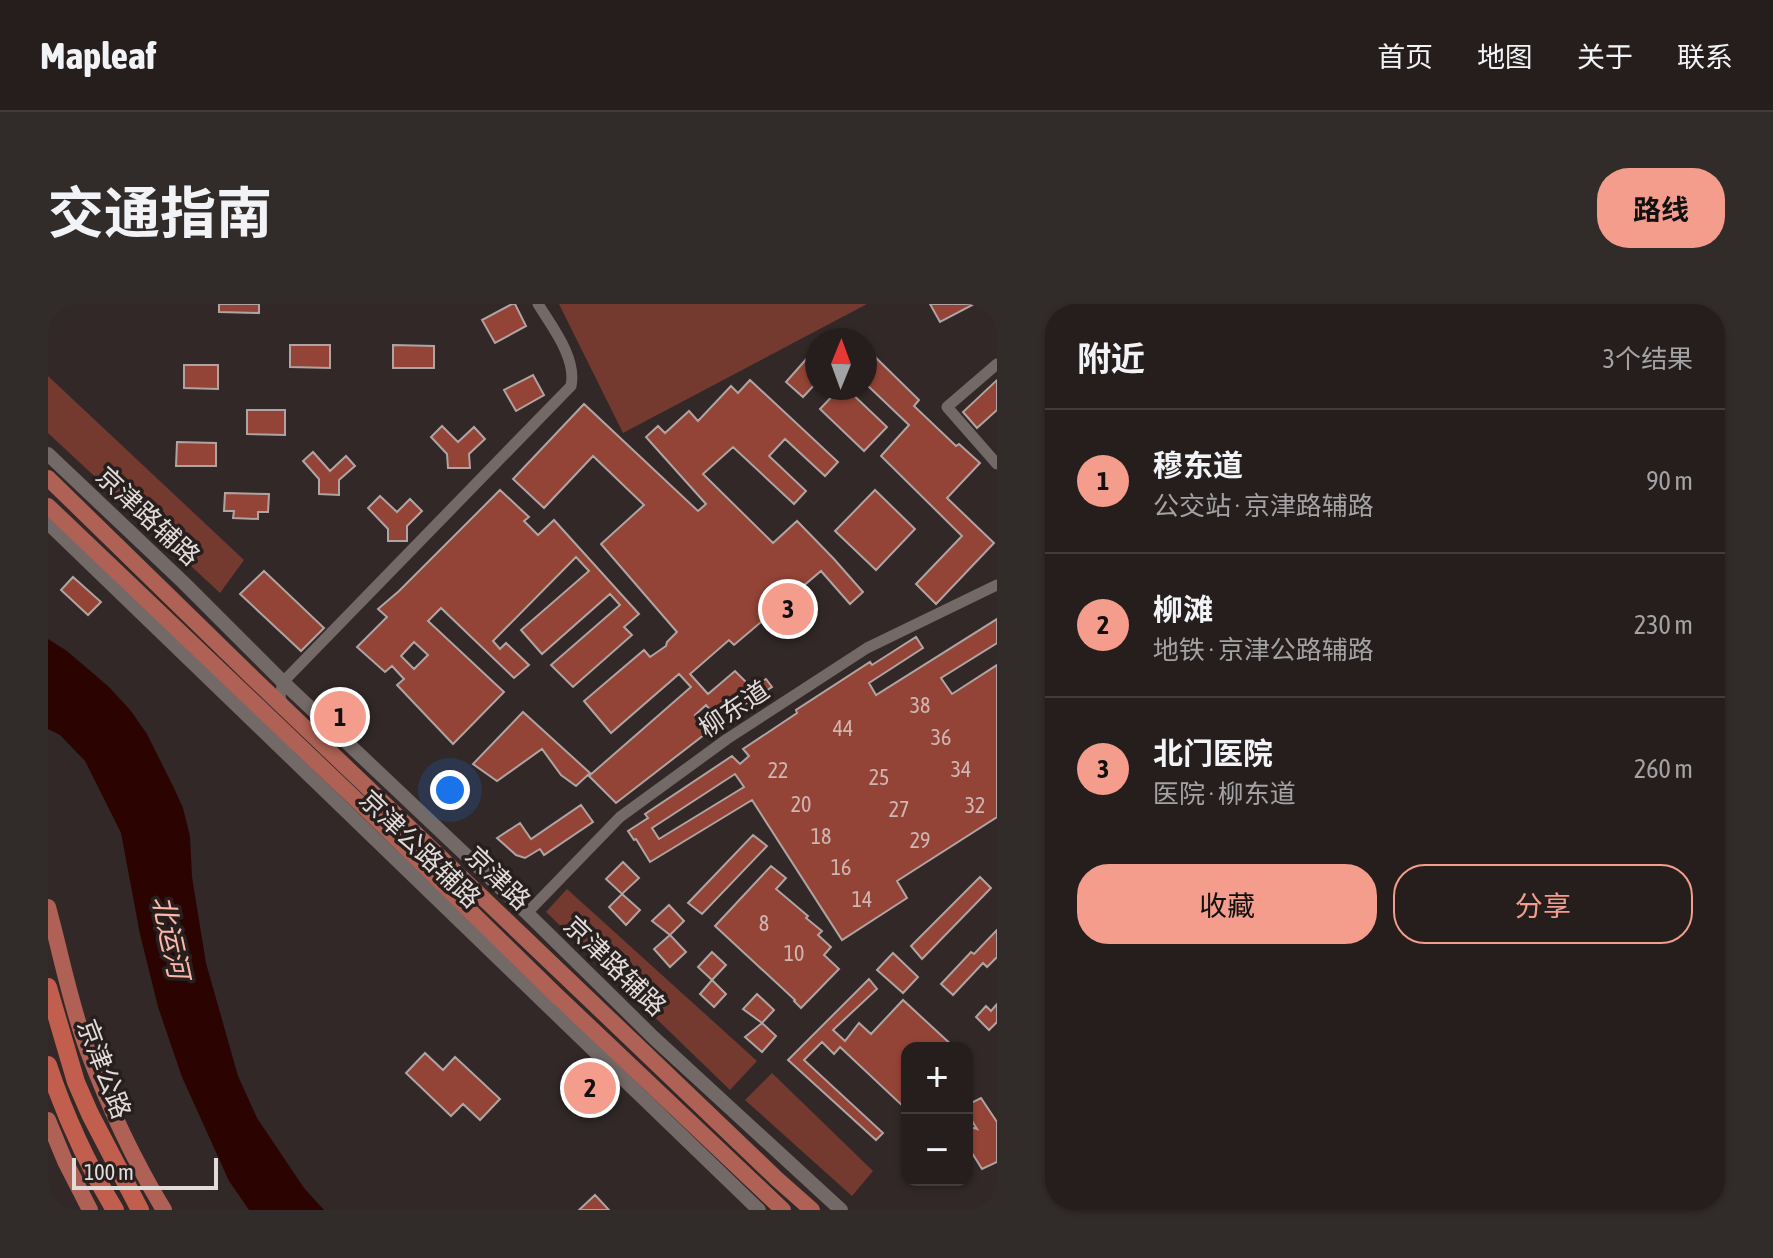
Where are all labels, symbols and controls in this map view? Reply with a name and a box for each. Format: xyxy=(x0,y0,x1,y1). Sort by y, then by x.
text: Mapleaf xyxy=(40,34,156,77)
text: 首页 xyxy=(1377,41,1433,73)
text: 地图 xyxy=(1477,41,1533,73)
text: 关于 xyxy=(1577,41,1633,73)
text: 联系 xyxy=(1677,41,1733,73)
button: 路线 xyxy=(1597,168,1725,248)
text: 交通指南 xyxy=(48,181,272,245)
north arrow xyxy=(805,328,877,400)
text: 附近 xyxy=(1077,339,1145,378)
text: 3个结果 xyxy=(1603,344,1693,374)
text: 穆东道 xyxy=(1153,448,1243,482)
street label: 京津路辅路 xyxy=(90,461,206,571)
text: 1 xyxy=(1097,466,1109,496)
text: 90 m xyxy=(1646,466,1693,496)
text: 公交站 · 京津路辅路 xyxy=(1153,491,1374,521)
pin: 3 xyxy=(762,579,814,639)
text: 柳滩 xyxy=(1153,592,1213,626)
text: 2 xyxy=(1097,610,1109,640)
text: 230 m xyxy=(1634,610,1693,640)
text: 地铁 · 京津公路辅路 xyxy=(1153,635,1374,665)
street label: 柳东道 xyxy=(693,675,775,743)
pin: 1 xyxy=(314,687,366,747)
house number: 38 xyxy=(910,692,930,718)
house number: 44 xyxy=(833,715,853,741)
house number: 36 xyxy=(931,724,951,750)
text: 北门医院 xyxy=(1153,736,1273,770)
text: 3 xyxy=(1097,754,1109,784)
text: 260 m xyxy=(1634,754,1693,784)
house number: 34 xyxy=(951,756,971,782)
house number: 22 xyxy=(768,757,788,783)
house number: 25 xyxy=(869,764,889,790)
your location xyxy=(430,770,470,810)
text: 医院 · 柳东道 xyxy=(1153,779,1296,809)
street label: 京津公路辅路 xyxy=(353,784,487,914)
house number: 20 xyxy=(791,791,811,817)
house number: 32 xyxy=(965,792,985,818)
house number: 27 xyxy=(889,796,909,822)
house number: 18 xyxy=(811,823,831,849)
house number: 29 xyxy=(910,827,930,853)
street label: 京津路 xyxy=(460,840,536,916)
house number: 16 xyxy=(831,854,851,880)
button: 收藏 xyxy=(1077,864,1377,944)
button: 分享 xyxy=(1393,864,1693,944)
house number: 14 xyxy=(852,886,872,912)
water label: 北运河 xyxy=(147,893,196,986)
street label: 京津路辅路 xyxy=(558,910,672,1022)
house number: 8 xyxy=(759,910,769,936)
house number: 10 xyxy=(784,940,804,966)
street label: 京津公路 xyxy=(71,1015,137,1123)
map controls xyxy=(901,1042,973,1186)
button: + xyxy=(901,1042,973,1114)
pin: 2 xyxy=(564,1058,616,1118)
button: − xyxy=(901,1114,973,1186)
scale bar xyxy=(72,1154,218,1190)
text: 100 m xyxy=(84,1159,134,1185)

